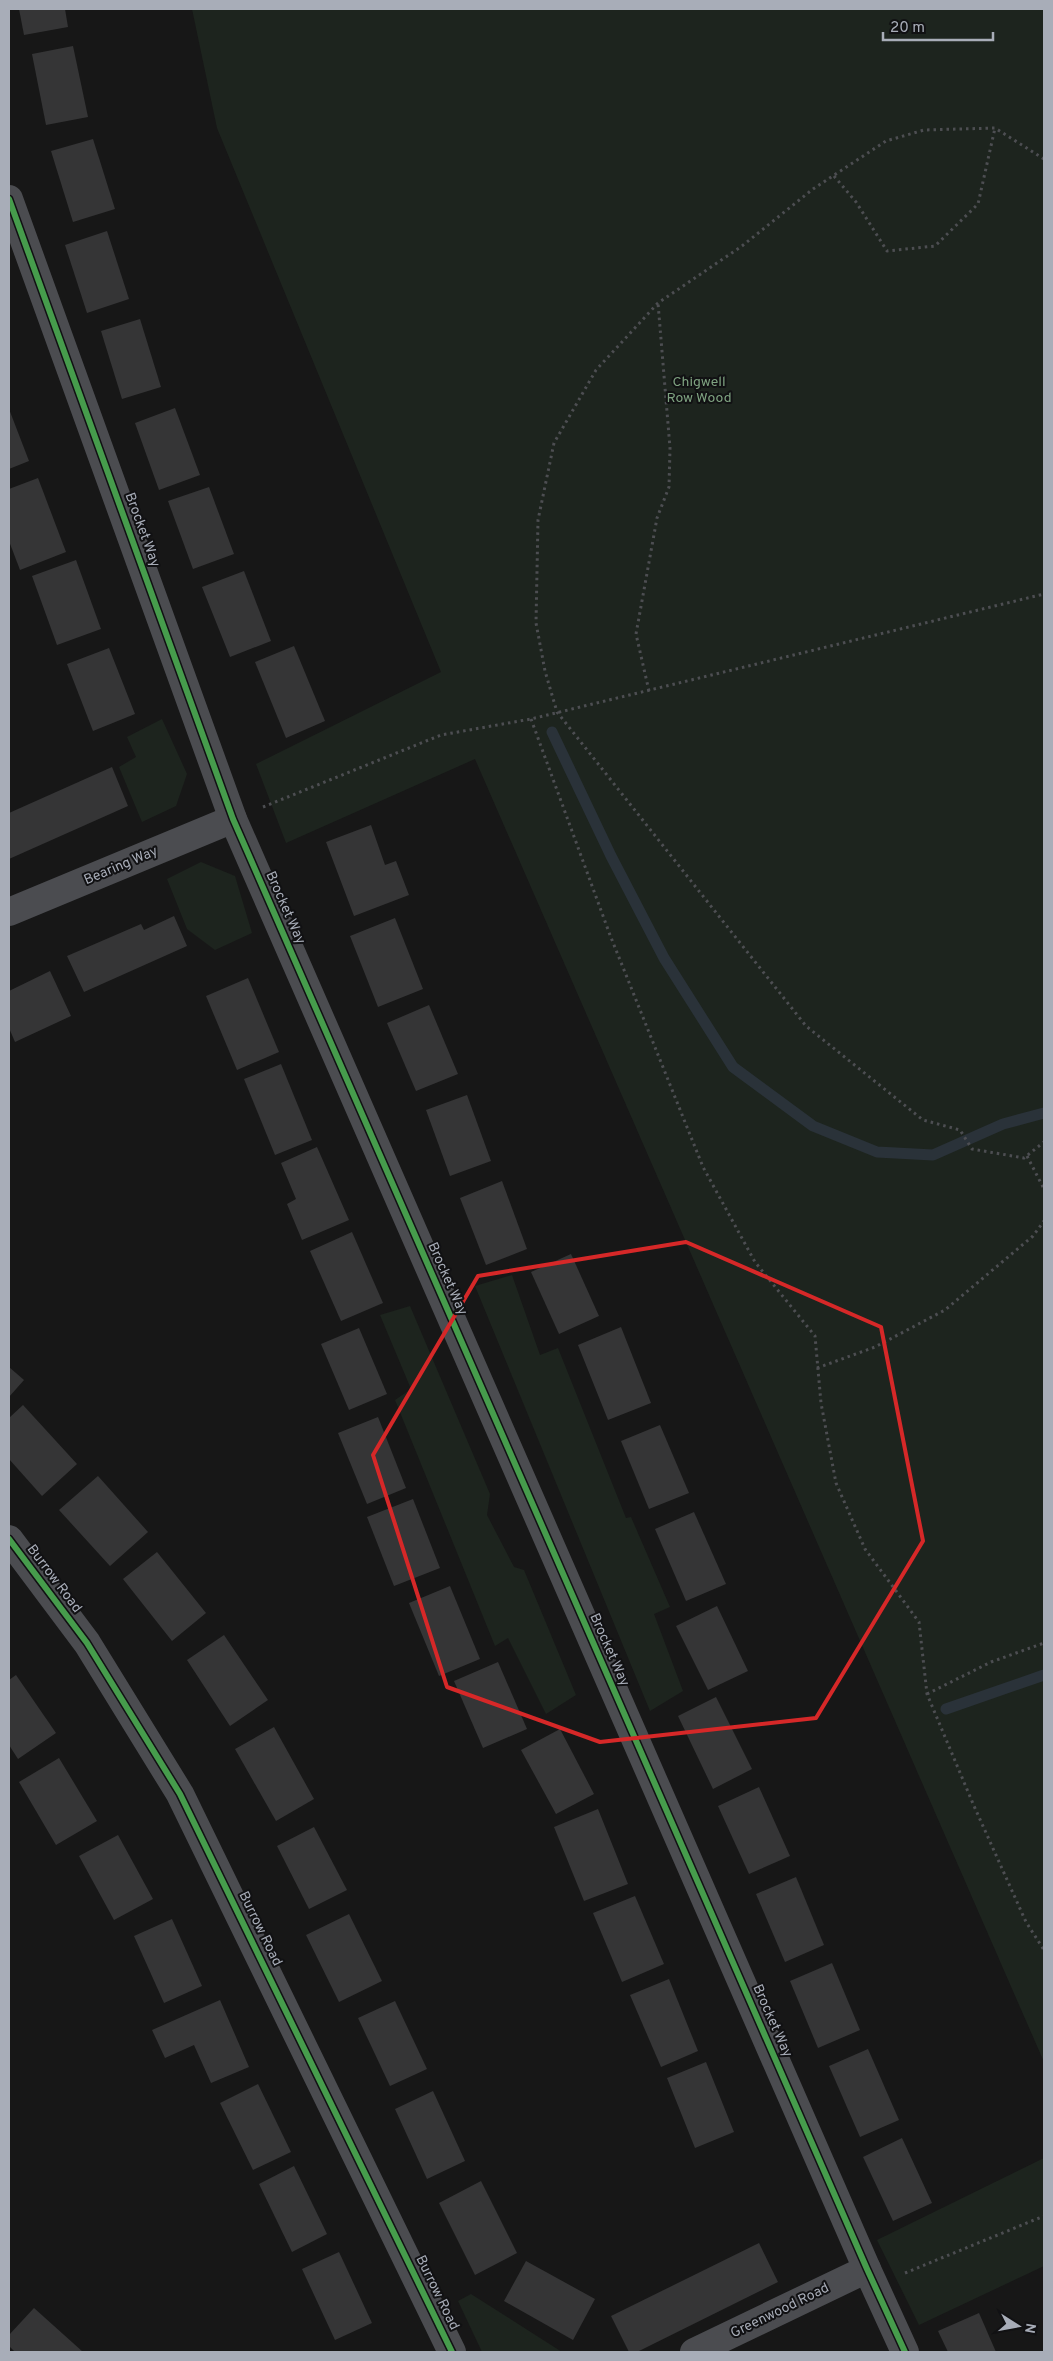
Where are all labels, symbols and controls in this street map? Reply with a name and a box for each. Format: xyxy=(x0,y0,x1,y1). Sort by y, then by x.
scale bar xyxy=(883,10,993,42)
text: 20 m xyxy=(890,19,925,38)
park label: Chigwell Row Wood xyxy=(666,374,732,407)
street label: Brocket Way xyxy=(121,490,163,570)
street label: Bearing Way xyxy=(82,843,160,889)
street label: Brocket Way xyxy=(261,869,309,947)
street label: Brocket Way xyxy=(423,1240,471,1318)
street label: Burrow Road xyxy=(23,1542,85,1616)
street label: Brocket Way xyxy=(585,1611,633,1689)
street label: Burrow Road xyxy=(235,1889,285,1969)
street label: Brocket Way xyxy=(748,1982,796,2060)
street label: Burrow Road xyxy=(412,2253,462,2333)
street label: Greenwood Road xyxy=(728,2280,832,2342)
north arrow xyxy=(993,2301,1043,2351)
text: N xyxy=(1020,2322,1039,2335)

